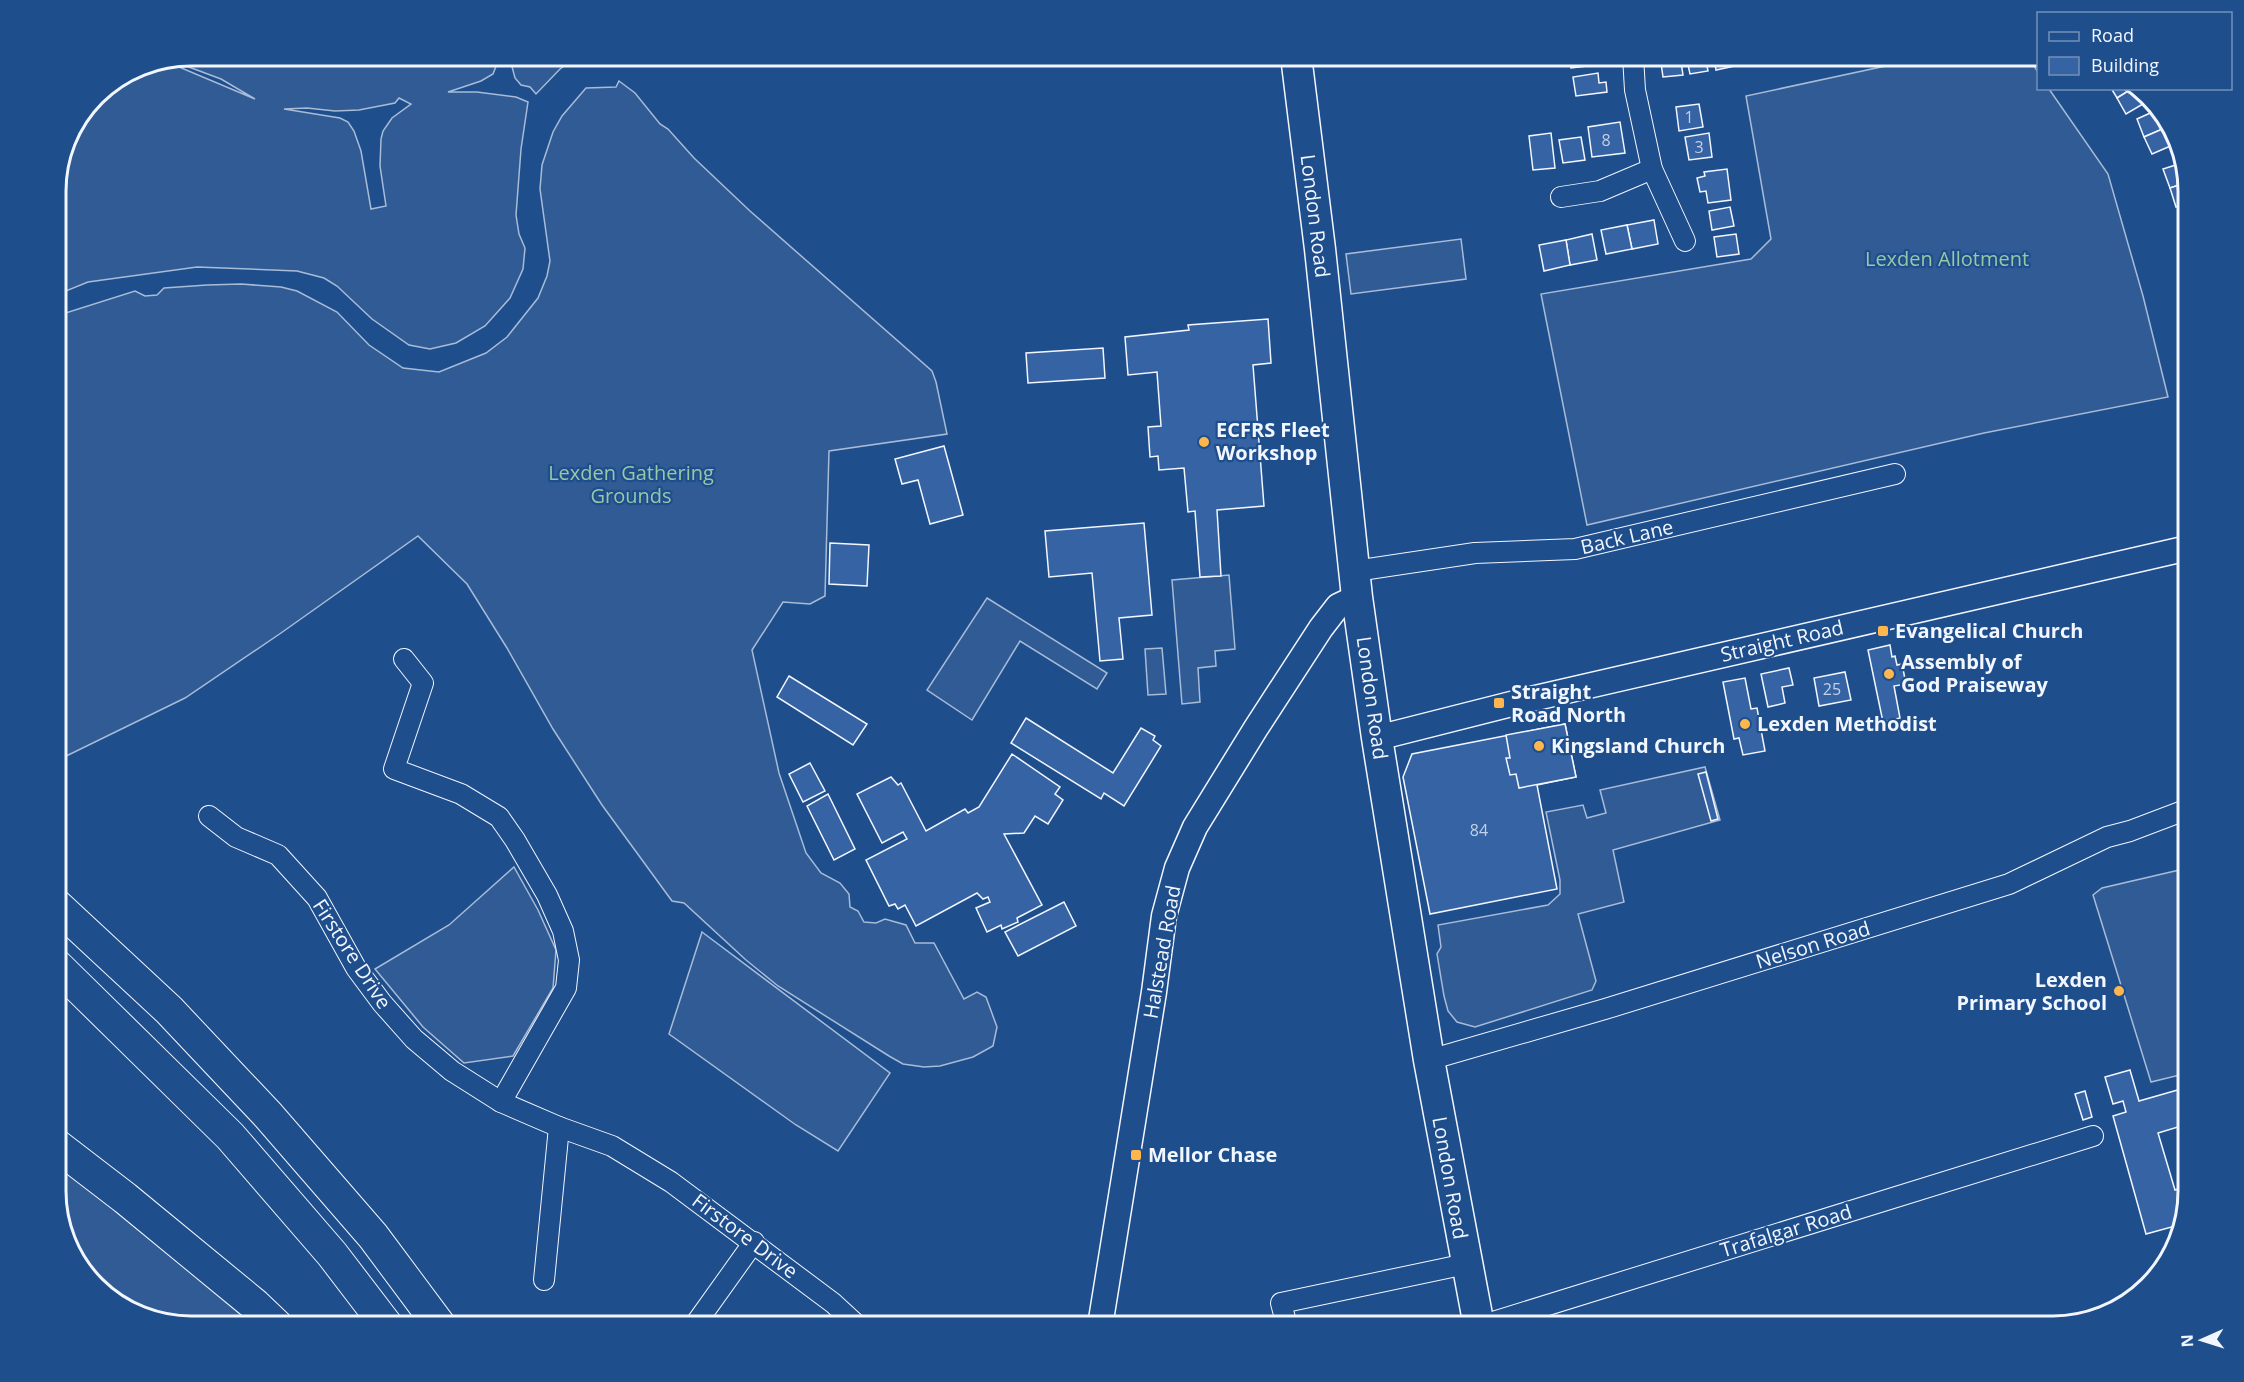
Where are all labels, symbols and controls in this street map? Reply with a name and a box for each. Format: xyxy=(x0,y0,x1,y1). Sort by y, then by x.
legend xyxy=(2037,12,2232,90)
text: Road xyxy=(2091,23,2134,47)
text: Building xyxy=(2091,53,2159,77)
house number: 1 xyxy=(1684,106,1694,128)
house number: 8 xyxy=(1601,129,1611,151)
house number: 3 xyxy=(1694,136,1704,158)
street label: London Road xyxy=(1295,153,1336,279)
park label: Lexden Allotment xyxy=(1865,245,2029,272)
place label: ECFRS Fleet Workshop xyxy=(1216,416,1330,466)
marker: ECFRS Fleet Workshop xyxy=(1197,435,1211,449)
park label: Lexden Gathering Grounds xyxy=(548,459,714,509)
street label: Back Lane xyxy=(1578,513,1676,560)
street label: Straight Road xyxy=(1718,613,1846,668)
place label: Evangelical Church xyxy=(1895,617,2083,644)
marker: Evangelical Church xyxy=(1876,624,1890,638)
street label: London Road xyxy=(1350,635,1395,761)
place label: Assembly of God Praiseway xyxy=(1901,648,2048,698)
marker: Assembly of God Praiseway xyxy=(1882,667,1896,681)
place label: Straight Road North xyxy=(1511,678,1626,728)
house number: 25 xyxy=(1823,678,1841,700)
marker: Straight Road North xyxy=(1492,696,1506,710)
place label: Lexden Methodist xyxy=(1757,710,1937,737)
marker: Lexden Methodist xyxy=(1738,717,1752,731)
place label: Kingsland Church xyxy=(1551,732,1726,759)
marker: Kingsland Church xyxy=(1532,739,1546,753)
house number: 84 xyxy=(1470,819,1488,841)
street label: Halstead Road xyxy=(1136,883,1187,1021)
street label: Firstore Drive xyxy=(307,894,398,1014)
street label: Nelson Road xyxy=(1752,914,1873,975)
place label: Lexden Primary School xyxy=(1957,966,2107,1016)
marker: Lexden Primary School xyxy=(2112,984,2126,998)
street label: London Road xyxy=(1426,1114,1475,1241)
place label: Mellor Chase xyxy=(1148,1141,1277,1168)
marker: Mellor Chase xyxy=(1129,1148,1143,1162)
street label: Firstore Drive xyxy=(687,1187,804,1284)
street label: Trafalgar Road xyxy=(1717,1198,1855,1263)
north arrow xyxy=(2172,1310,2232,1370)
text: N xyxy=(2176,1334,2198,1348)

